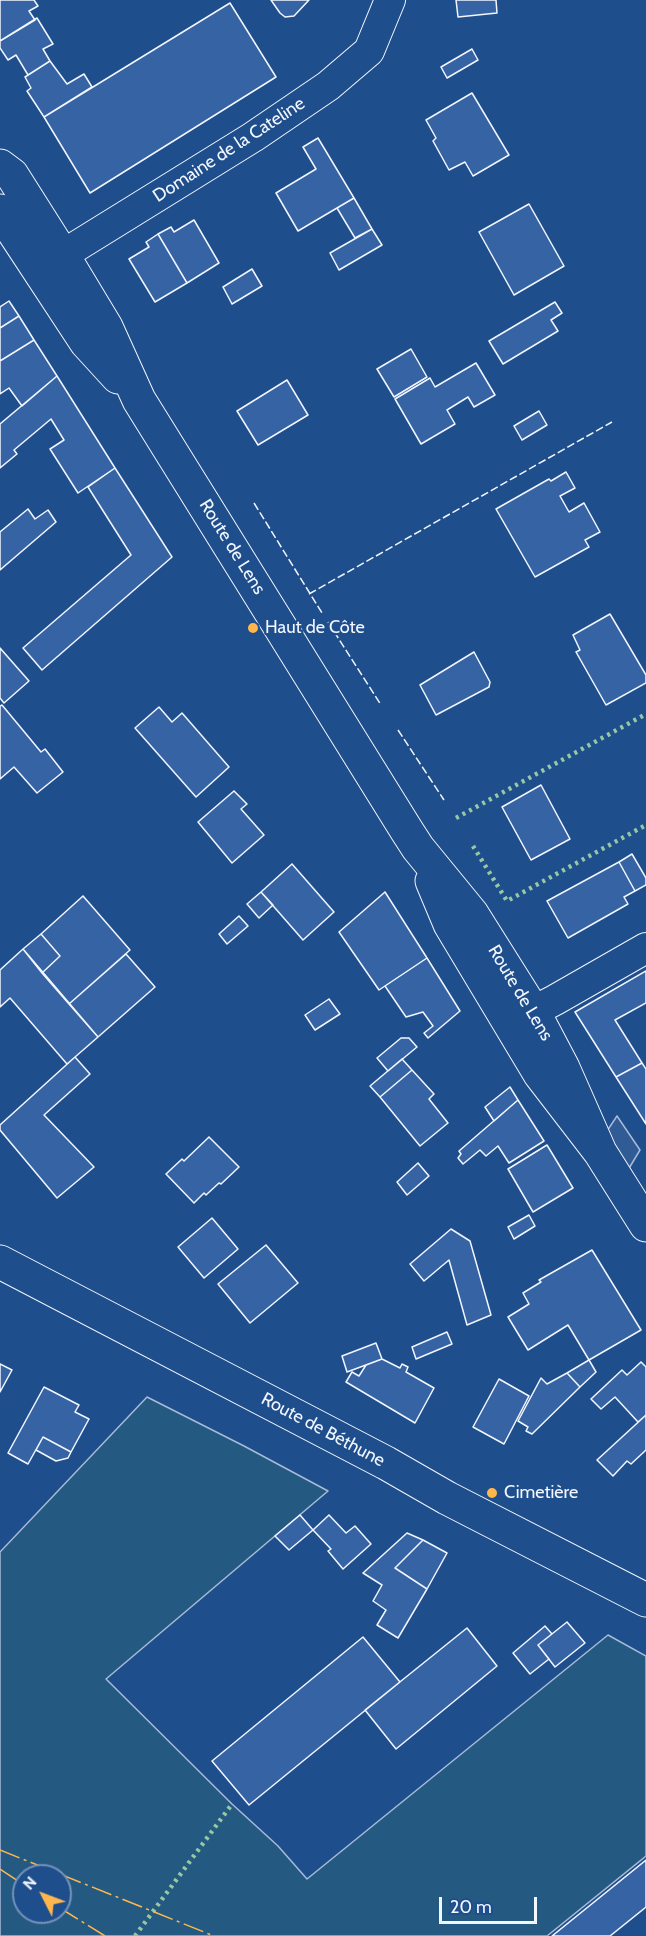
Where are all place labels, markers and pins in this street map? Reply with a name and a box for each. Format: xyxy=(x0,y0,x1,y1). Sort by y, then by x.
place label: Haut de Côte xyxy=(265,617,365,639)
marker: Haut de Côte xyxy=(246,621,260,635)
place label: Cimetière xyxy=(504,1482,578,1504)
marker: Cimetière xyxy=(485,1486,499,1500)

